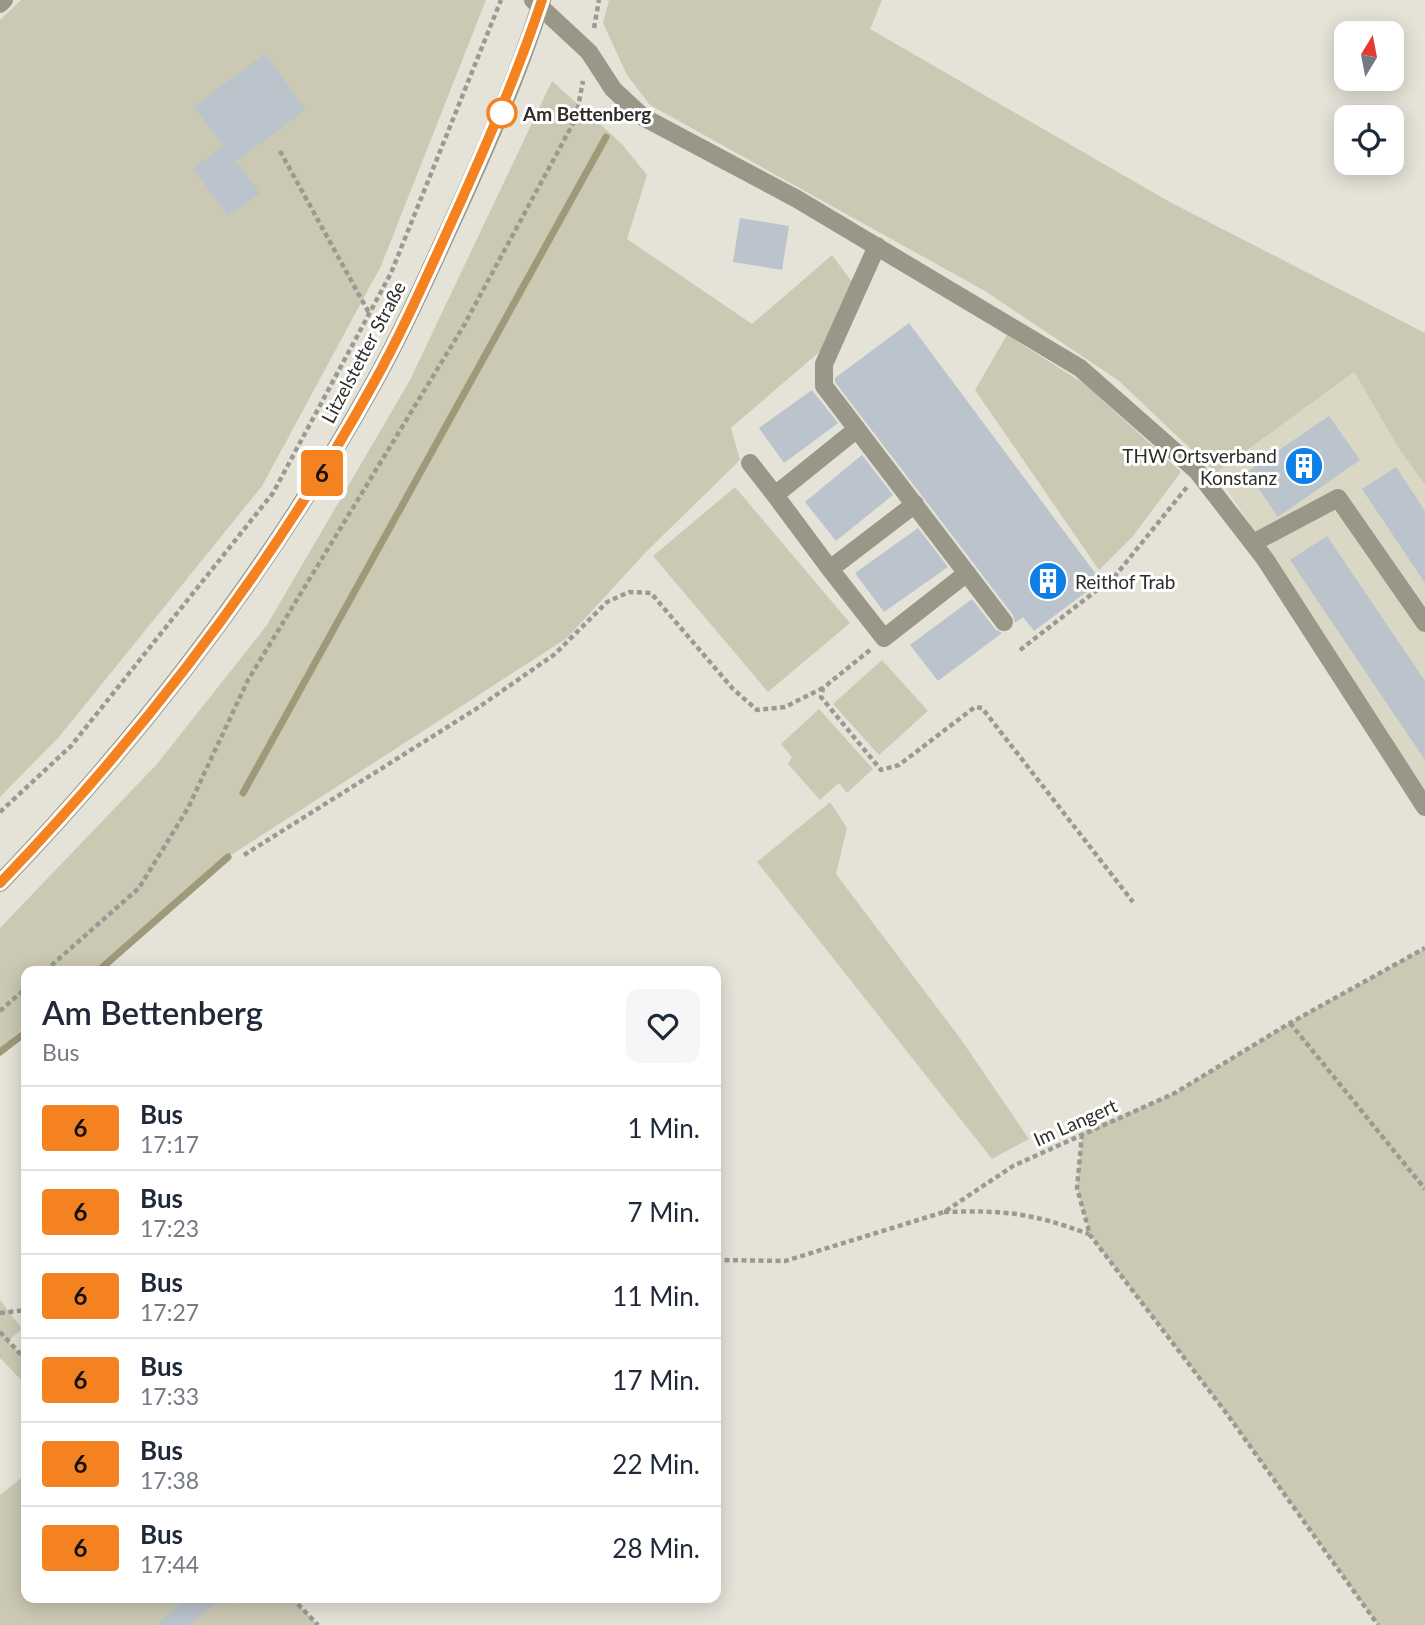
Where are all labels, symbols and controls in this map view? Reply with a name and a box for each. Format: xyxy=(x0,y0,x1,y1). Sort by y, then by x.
north arrow xyxy=(1334,21,1404,91)
map controls xyxy=(1334,21,1404,175)
marker: Am Bettenberg xyxy=(487,98,517,128)
place label: Am Bettenberg xyxy=(522,102,651,125)
button: locate xyxy=(1334,105,1404,175)
street label: Litzelstetter Straße xyxy=(316,277,410,427)
place label: THW Ortsverband Konstanz xyxy=(1122,444,1277,489)
building icon: THW Ortsverband Konstanz xyxy=(1283,445,1325,487)
line badge: 6 xyxy=(299,450,345,496)
text: 6 xyxy=(315,458,329,487)
building icon: Reithof Trab xyxy=(1027,560,1069,602)
place label: Reithof Trab xyxy=(1075,570,1175,593)
button: heart xyxy=(626,989,700,1063)
text: Am Bettenberg xyxy=(42,992,263,1032)
text: Bus xyxy=(42,1038,79,1066)
street label: Im Langert xyxy=(1030,1093,1120,1151)
text: Bus xyxy=(140,1098,183,1130)
text: 1 Min. xyxy=(627,1112,700,1144)
text: 6 xyxy=(74,1113,87,1142)
text: 17:17 xyxy=(140,1130,199,1158)
text: Bus xyxy=(140,1182,183,1214)
text: 7 Min. xyxy=(627,1196,700,1228)
text: 6 xyxy=(74,1197,87,1226)
text: 17:23 xyxy=(140,1214,199,1242)
text: Bus xyxy=(140,1266,183,1298)
text: 11 Min. xyxy=(612,1280,700,1312)
text: 6 xyxy=(74,1281,87,1310)
text: 17:27 xyxy=(140,1298,199,1326)
text: Bus xyxy=(140,1350,183,1382)
text: 17 Min. xyxy=(612,1364,700,1396)
text: 6 xyxy=(74,1365,87,1394)
text: 17:33 xyxy=(140,1382,199,1410)
text: Bus xyxy=(140,1434,183,1466)
text: 22 Min. xyxy=(612,1448,700,1480)
text: 6 xyxy=(74,1449,87,1478)
text: 17:38 xyxy=(140,1466,199,1494)
text: Bus xyxy=(140,1518,183,1550)
text: 28 Min. xyxy=(612,1532,700,1564)
text: 6 xyxy=(74,1533,87,1562)
text: 17:44 xyxy=(140,1550,199,1578)

